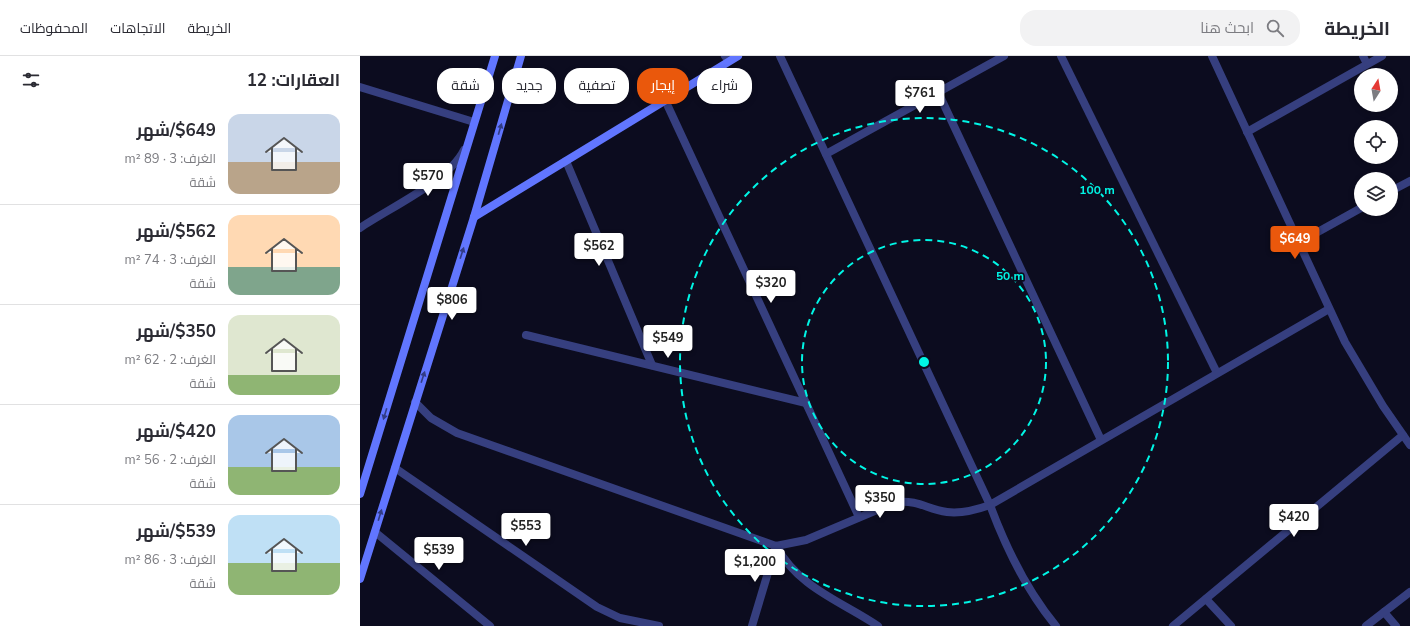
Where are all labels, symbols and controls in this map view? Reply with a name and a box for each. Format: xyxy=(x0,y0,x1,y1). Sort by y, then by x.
search box xyxy=(1020,10,1300,46)
text: الخريطة xyxy=(1324,16,1390,42)
icon: search xyxy=(1264,17,1286,39)
text: ابحث هنا xyxy=(1200,18,1254,38)
text: المحفوظات xyxy=(20,19,88,38)
text: الاتجاهات xyxy=(110,19,166,38)
text: الخريطة xyxy=(188,19,231,38)
chip: شقة xyxy=(437,68,494,104)
chip: جديد xyxy=(502,68,556,104)
chip: تصفية xyxy=(564,68,629,104)
chip: إيجار xyxy=(637,68,689,104)
chip: شراء xyxy=(697,68,752,104)
north arrow xyxy=(1354,68,1398,112)
map controls xyxy=(1354,68,1398,216)
icon: filters xyxy=(20,69,42,91)
text: العقارات: 12 xyxy=(247,69,340,92)
pin: $761 xyxy=(896,80,944,114)
text: $761 xyxy=(904,84,936,102)
text: $649/شهر xyxy=(137,119,216,142)
button: locate xyxy=(1354,120,1398,164)
one-way arrow xyxy=(497,123,503,135)
icon: home xyxy=(260,130,308,178)
text: الغرف: 3 · 89 m² xyxy=(125,150,216,168)
pin: $570 xyxy=(404,163,452,197)
text: $570 xyxy=(412,167,444,185)
button: layers xyxy=(1354,172,1398,216)
text: شقة xyxy=(189,174,216,192)
text: 100 m xyxy=(1079,182,1115,198)
text: $562/شهر xyxy=(137,220,216,243)
pin: $649 xyxy=(1271,226,1319,260)
text: $649 xyxy=(1279,230,1311,248)
icon: home xyxy=(260,231,308,279)
pin: $562 xyxy=(575,233,623,267)
text: $562 xyxy=(583,237,615,255)
one-way arrow xyxy=(459,247,465,259)
text: الغرف: 3 · 74 m² xyxy=(125,251,216,269)
text: 50 m xyxy=(996,268,1024,284)
pin: $320 xyxy=(747,270,795,304)
text: $320 xyxy=(755,274,787,292)
text: شقة xyxy=(189,275,216,293)
pin: $806 xyxy=(428,287,476,321)
text: $806 xyxy=(436,291,468,309)
text: $350/شهر xyxy=(137,320,216,343)
pin: $549 xyxy=(644,325,692,359)
text: $549 xyxy=(652,329,684,347)
icon: home xyxy=(260,331,308,379)
text: الغرف: 2 · 62 m² xyxy=(125,351,216,369)
centre of rings xyxy=(917,355,931,369)
one-way arrow xyxy=(420,371,426,383)
text: شقة xyxy=(189,375,216,393)
one-way arrow xyxy=(382,409,388,421)
text: $420/شهر xyxy=(137,420,216,443)
icon: home xyxy=(260,431,308,479)
text: الغرف: 2 · 56 m² xyxy=(125,451,216,469)
text: شقة xyxy=(189,475,216,493)
pin: $350 xyxy=(856,485,904,519)
text: $350 xyxy=(864,489,896,507)
pin: $420 xyxy=(1270,504,1318,538)
one-way arrow xyxy=(377,508,383,520)
text: $420 xyxy=(1278,508,1310,526)
pin: $553 xyxy=(502,513,550,547)
text: $553 xyxy=(510,517,542,535)
text: $539/شهر xyxy=(137,520,216,543)
icon: home xyxy=(260,531,308,579)
pin: $539 xyxy=(415,537,463,571)
text: $539 xyxy=(423,541,455,559)
pin: $1,200 xyxy=(722,549,788,583)
text: الغرف: 3 · 86 m² xyxy=(125,551,216,569)
text: $1,200 xyxy=(734,553,776,571)
text: شقة xyxy=(189,575,216,593)

